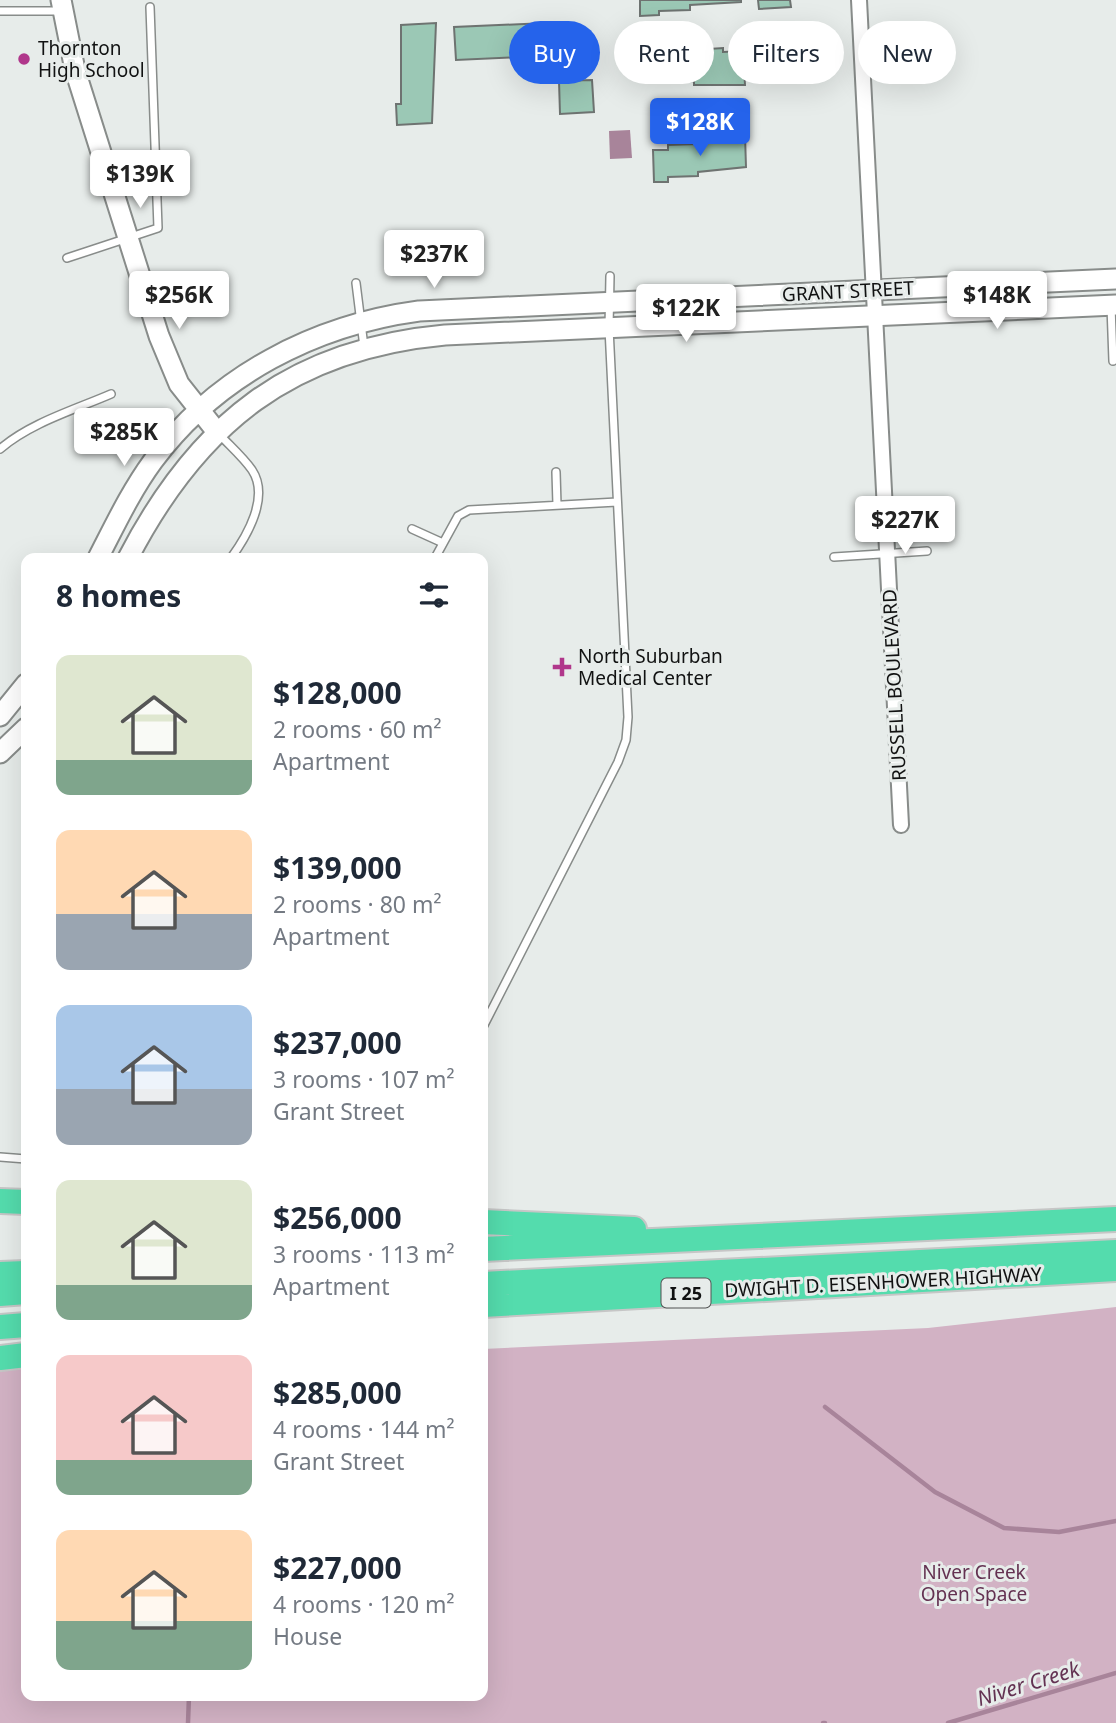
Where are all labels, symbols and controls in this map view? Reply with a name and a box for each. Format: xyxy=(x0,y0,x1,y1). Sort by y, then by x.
chip: Buy xyxy=(509,21,600,84)
chip: Rent xyxy=(614,21,714,84)
chip: Filters xyxy=(728,21,844,84)
chip: New xyxy=(858,21,956,84)
place label: Thornton High School xyxy=(38,35,145,83)
marker: Thornton High School xyxy=(16,51,32,67)
pin: $128K xyxy=(651,99,749,158)
text: $128K xyxy=(666,105,734,137)
pin: $139K xyxy=(91,150,189,210)
text: $139K xyxy=(106,157,174,189)
pin: $237K xyxy=(385,230,483,290)
text: $237K xyxy=(400,237,468,269)
pin: $256K xyxy=(130,272,228,331)
pin: $148K xyxy=(948,272,1046,331)
street label: GRANT STREET xyxy=(781,275,915,307)
text: $256K xyxy=(145,278,213,310)
text: $148K xyxy=(963,278,1031,310)
pin: $122K xyxy=(637,284,735,344)
text: $122K xyxy=(652,291,720,323)
pin: $285K xyxy=(75,408,173,468)
text: $285K xyxy=(90,415,158,447)
pin: $227K xyxy=(856,496,954,556)
text: $227K xyxy=(871,503,939,535)
text: 8 homes xyxy=(56,575,181,616)
icon: filters xyxy=(415,576,453,614)
street label: RUSSELL BOULEVARD xyxy=(876,588,912,782)
place label: North Suburban Medical Center xyxy=(578,643,723,691)
marker: North Suburban Medical Center xyxy=(552,657,572,677)
text: $128,000 xyxy=(273,672,402,713)
icon: home xyxy=(112,683,196,767)
text: 2 rooms · 60 m² xyxy=(273,713,442,745)
text: Apartment xyxy=(273,745,390,777)
text: $139,000 xyxy=(273,847,402,888)
icon: home xyxy=(112,858,196,942)
text: 2 rooms · 80 m² xyxy=(273,888,442,920)
text: Apartment xyxy=(273,920,390,952)
text: $237,000 xyxy=(273,1022,402,1063)
icon: home xyxy=(112,1033,196,1117)
text: 3 rooms · 107 m² xyxy=(273,1063,455,1095)
text: Grant Street xyxy=(273,1095,404,1127)
text: $256,000 xyxy=(273,1197,402,1238)
icon: home xyxy=(112,1208,196,1292)
text: 3 rooms · 113 m² xyxy=(273,1238,455,1270)
street label: DWIGHT D. EISENHOWER HIGHWAY xyxy=(724,1261,1043,1303)
text: Apartment xyxy=(273,1270,390,1302)
road number: I 25 xyxy=(662,1278,710,1308)
text: $285,000 xyxy=(273,1372,402,1413)
icon: home xyxy=(112,1383,196,1467)
text: 4 rooms · 144 m² xyxy=(273,1413,455,1445)
text: Grant Street xyxy=(273,1445,404,1477)
text: $227,000 xyxy=(273,1547,402,1588)
icon: home xyxy=(112,1558,196,1642)
park label: Niver Creek Open Space xyxy=(921,1559,1027,1607)
text: 4 rooms · 120 m² xyxy=(273,1588,455,1620)
text: House xyxy=(273,1620,342,1652)
water label: Niver Creek xyxy=(973,1654,1084,1712)

